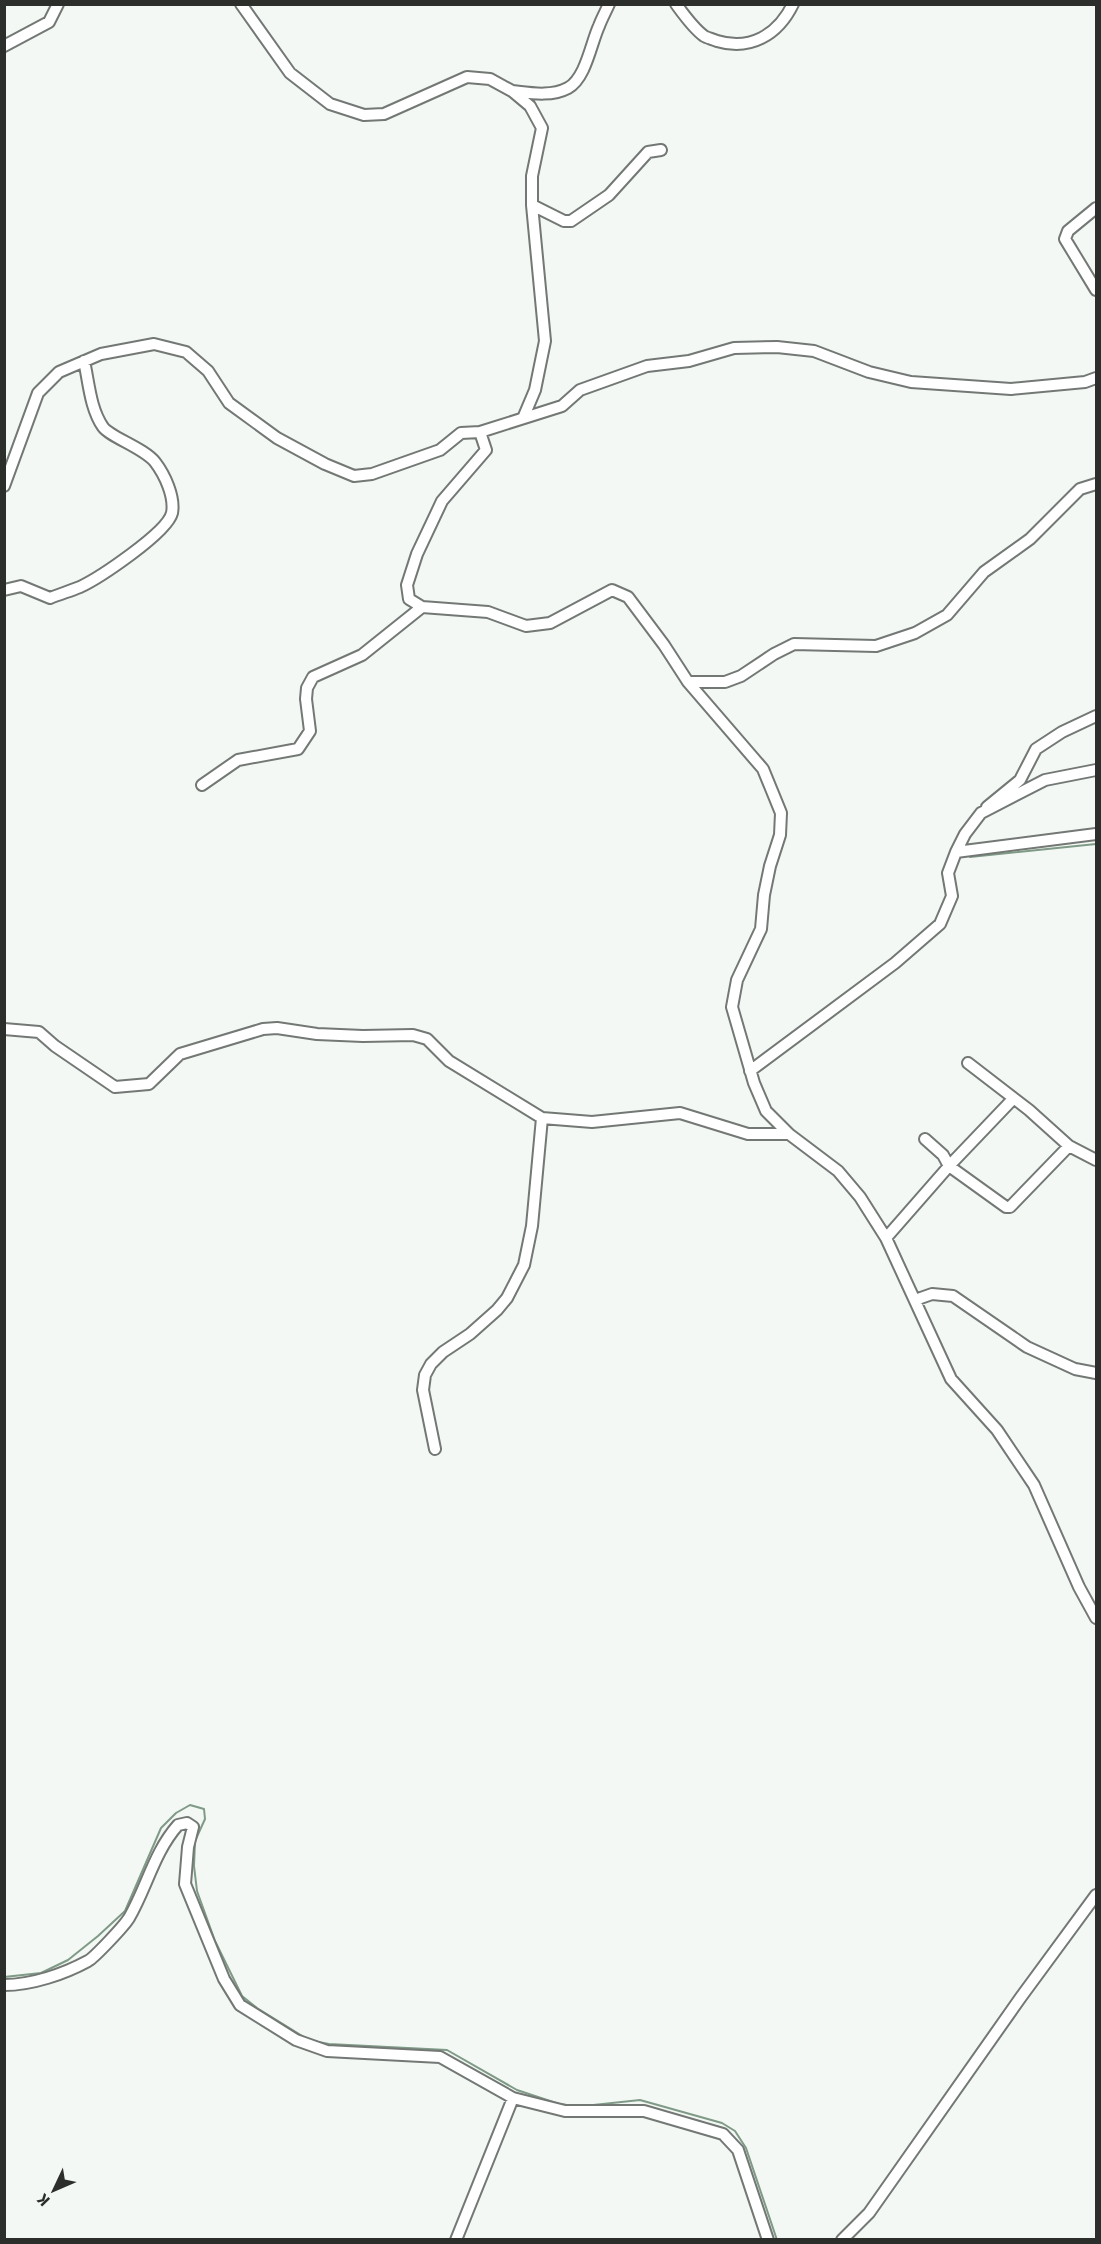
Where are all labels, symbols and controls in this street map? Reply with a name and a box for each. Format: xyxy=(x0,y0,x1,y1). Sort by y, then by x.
north arrow xyxy=(24,2160,84,2220)
text: K xyxy=(33,2190,54,2210)

